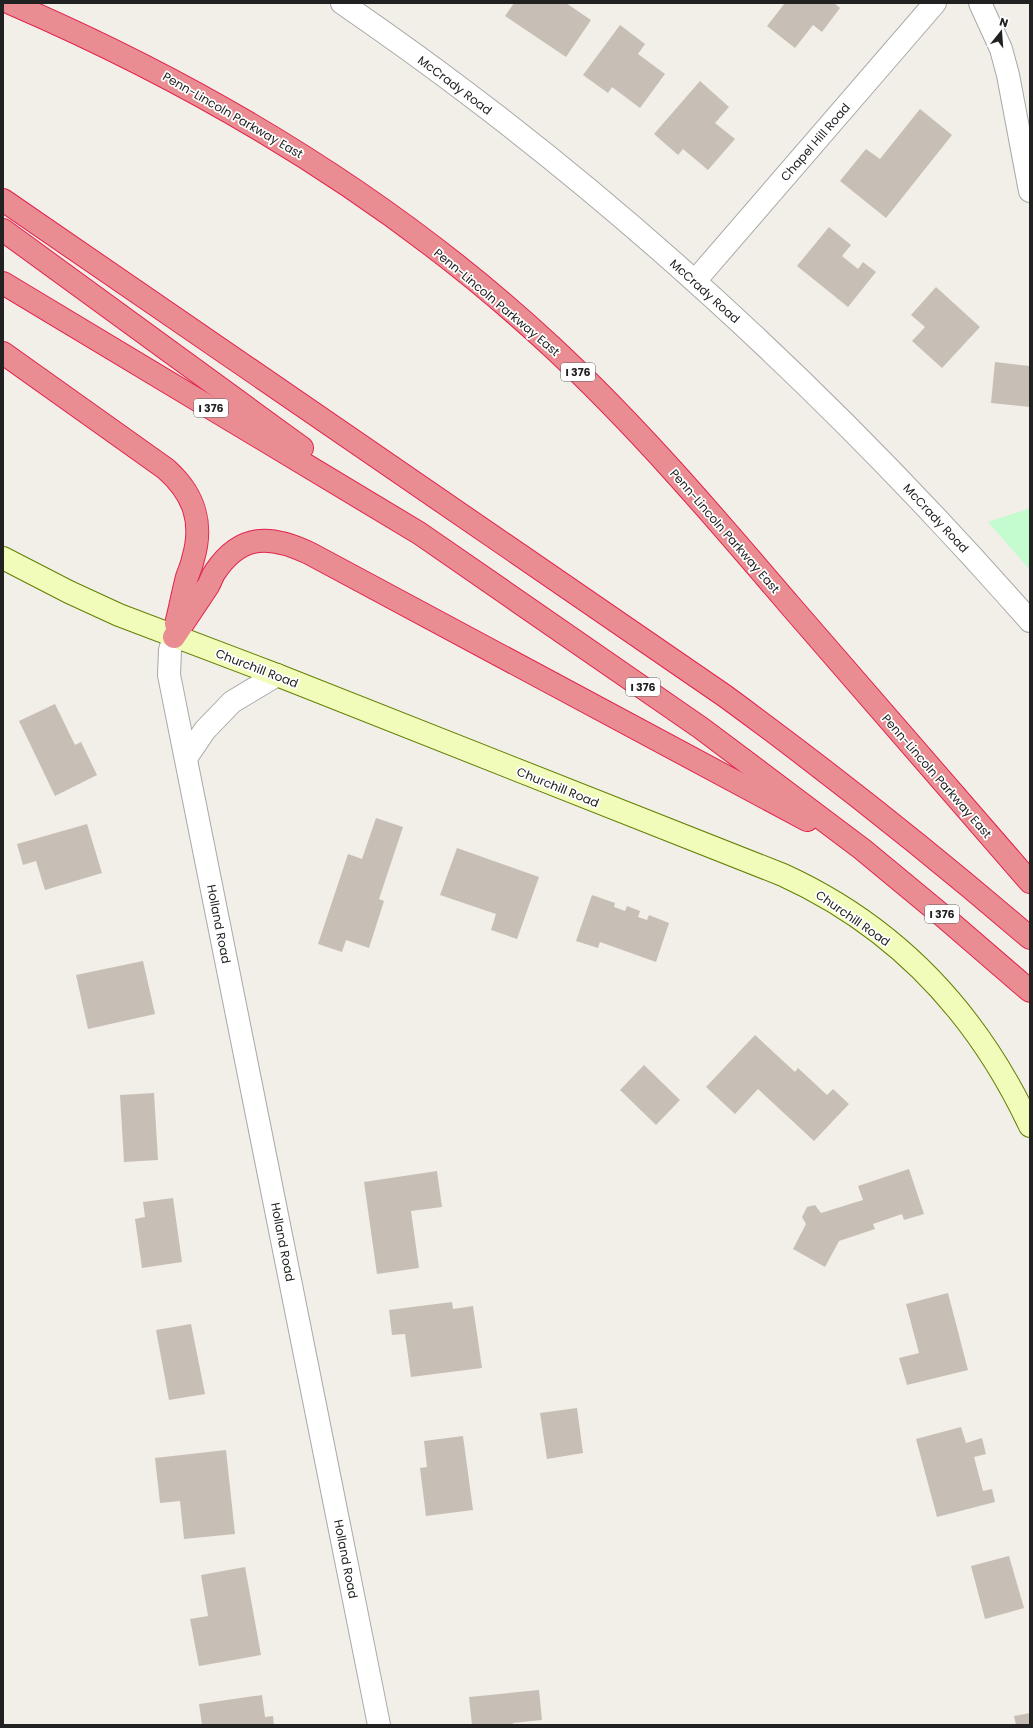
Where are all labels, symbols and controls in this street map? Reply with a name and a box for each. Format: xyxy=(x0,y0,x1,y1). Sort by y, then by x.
north arrow xyxy=(981,12,1021,52)
text: N xyxy=(998,14,1010,31)
street label: McCrady Road xyxy=(414,52,496,118)
street label: Penn-Lincoln Parkway East xyxy=(160,68,306,162)
street label: Chapel Hill Road xyxy=(776,99,854,185)
street label: Penn-Lincoln Parkway East xyxy=(430,244,564,360)
street label: McCrady Road xyxy=(666,255,744,327)
road number: I 376 xyxy=(561,363,595,381)
road number: I 376 xyxy=(194,399,228,417)
street label: Penn-Lincoln Parkway East xyxy=(666,465,784,597)
street label: McCrady Road xyxy=(900,480,972,556)
street label: Churchill Road xyxy=(213,644,301,692)
road number: I 376 xyxy=(626,678,660,696)
street label: Penn-Lincoln Parkway East xyxy=(878,710,996,842)
street label: Churchill Road xyxy=(514,763,602,811)
street label: Holland Road xyxy=(203,883,235,965)
street label: Churchill Road xyxy=(812,886,894,950)
road number: I 376 xyxy=(925,905,959,923)
street label: Holland Road xyxy=(267,1201,299,1283)
street label: Holland Road xyxy=(330,1518,362,1600)

